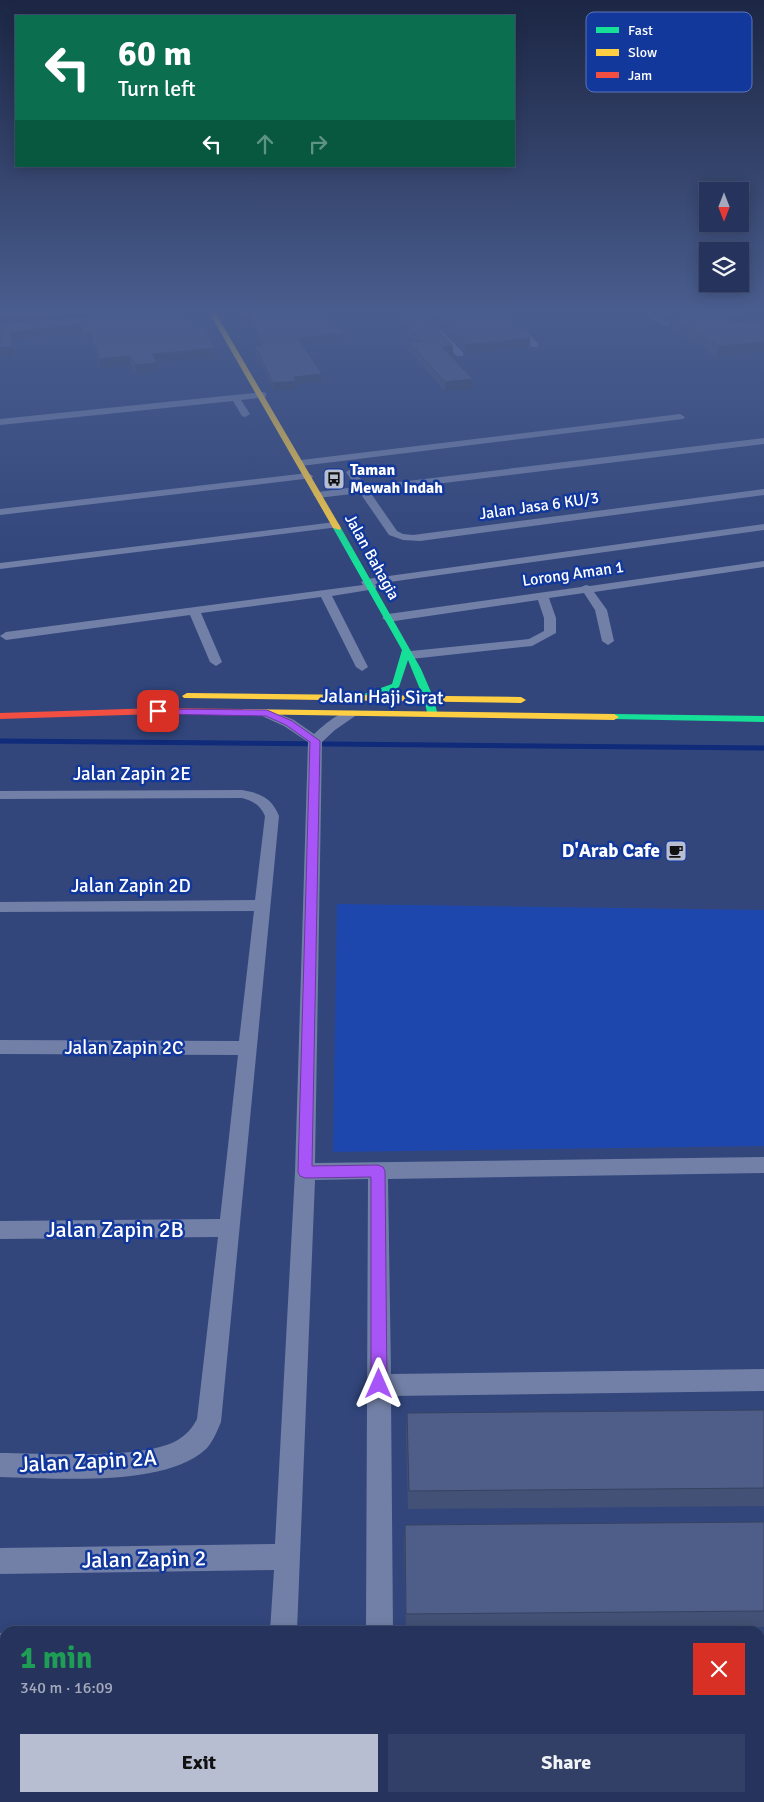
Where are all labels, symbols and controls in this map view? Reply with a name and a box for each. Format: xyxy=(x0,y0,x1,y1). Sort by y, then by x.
legend xyxy=(586,12,752,92)
text: Fast xyxy=(628,22,653,39)
text: 60 m xyxy=(118,32,192,75)
icon: left xyxy=(35,35,100,100)
text: Slow xyxy=(628,44,657,61)
text: Jam xyxy=(628,67,652,84)
text: Turn left xyxy=(118,75,196,102)
icon: left xyxy=(198,130,226,158)
icon: ahead xyxy=(251,130,279,158)
icon: right xyxy=(304,130,332,158)
north arrow xyxy=(699,182,749,232)
map controls xyxy=(699,182,749,292)
button: layers xyxy=(699,242,749,292)
place label: Taman Mewah Indah xyxy=(350,460,443,498)
bus stop icon: Taman Mewah Indah xyxy=(322,467,346,491)
street label: Jalan Jasa 6 KU/3 xyxy=(478,488,600,524)
street label: Jalan Bahagia xyxy=(340,510,404,604)
street label: Lorong Aman 1 xyxy=(521,557,625,591)
street label: Jalan Haji Sirat xyxy=(320,684,444,710)
pin xyxy=(137,690,179,732)
icon: arrive xyxy=(144,697,172,725)
street label: Jalan Zapin 2E xyxy=(73,762,191,786)
place label: D'Arab Cafe xyxy=(562,839,660,863)
cafe icon: D'Arab Cafe xyxy=(664,839,688,863)
street label: Jalan Zapin 2D xyxy=(71,874,191,898)
street label: Jalan Zapin 2C xyxy=(65,1036,183,1060)
street label: Jalan Zapin 2B xyxy=(46,1216,184,1243)
position arrow xyxy=(352,1357,404,1409)
street label: Jalan Zapin 2A xyxy=(18,1444,158,1478)
street label: Jalan Zapin 2 xyxy=(82,1544,206,1574)
text: 1 min xyxy=(20,1640,92,1677)
button: close xyxy=(693,1643,745,1695)
text: 340 m · 16:09 xyxy=(20,1678,113,1698)
button: Exit xyxy=(20,1734,378,1792)
button: Share xyxy=(388,1734,745,1792)

